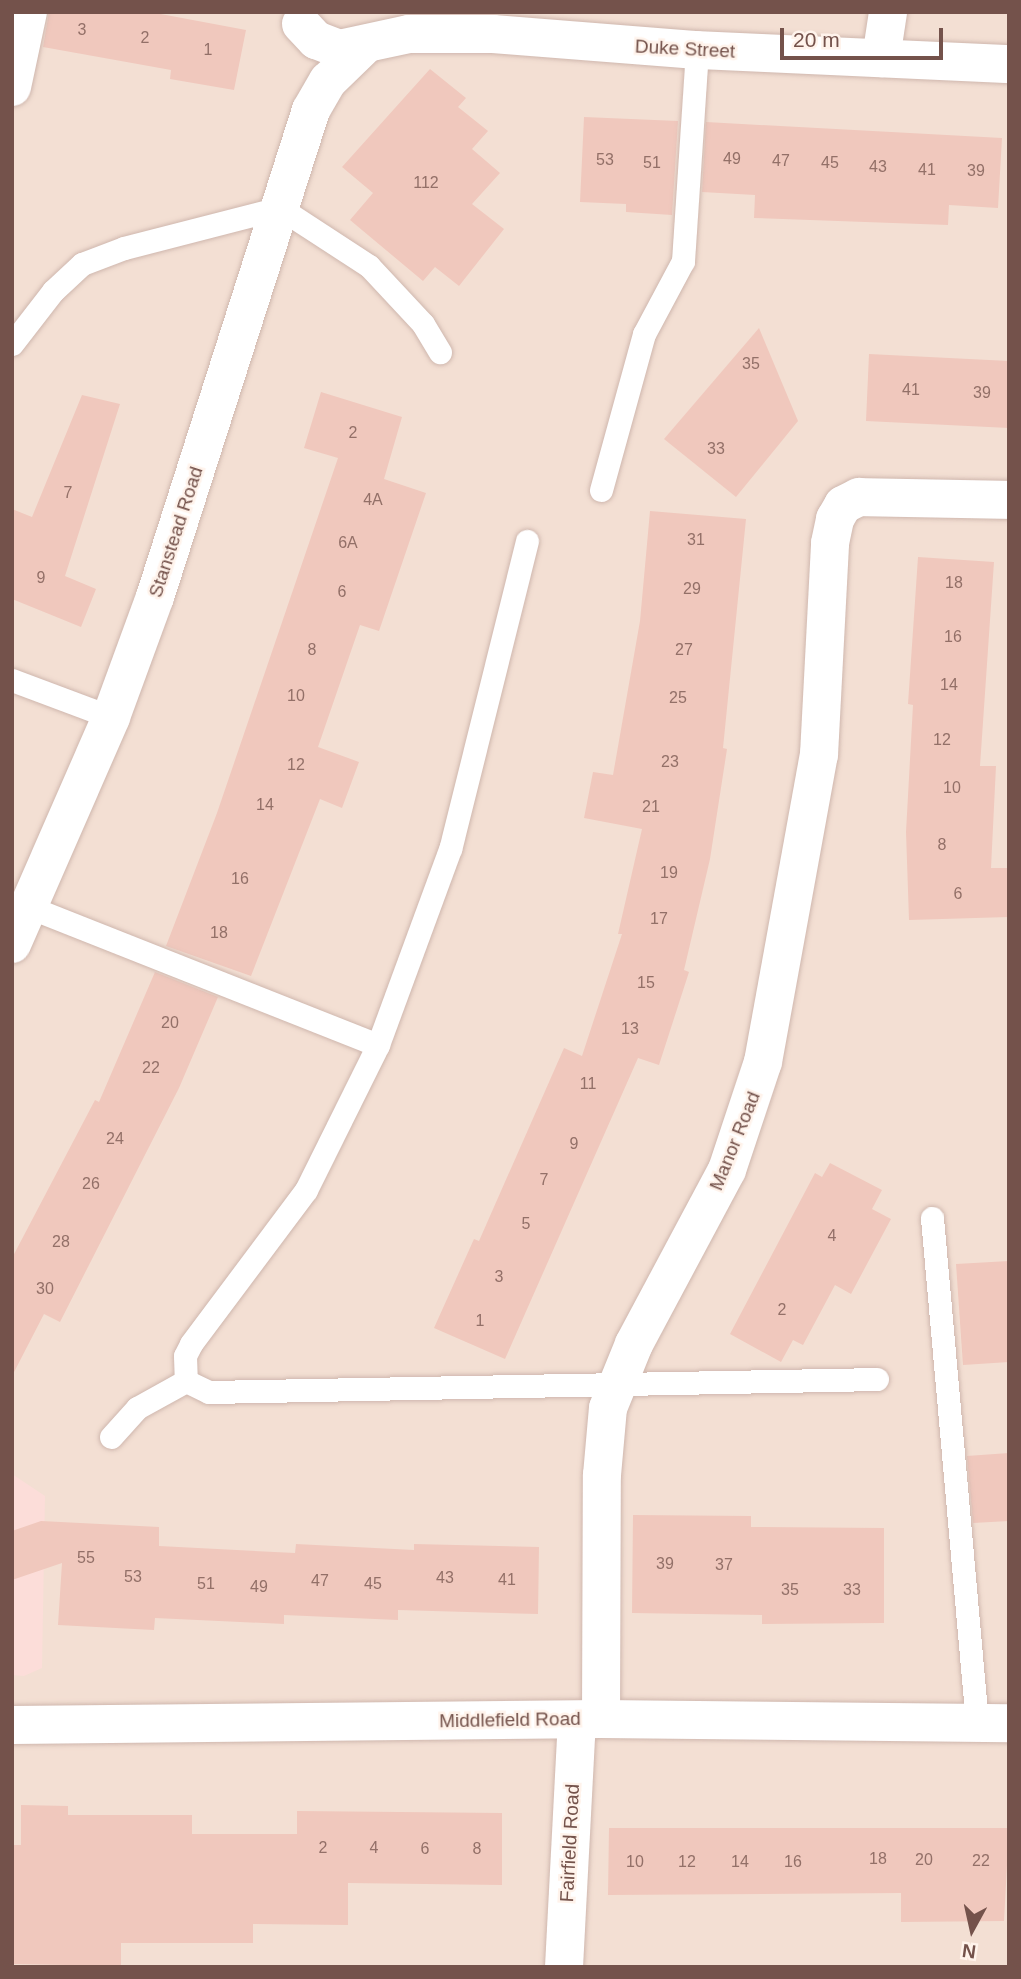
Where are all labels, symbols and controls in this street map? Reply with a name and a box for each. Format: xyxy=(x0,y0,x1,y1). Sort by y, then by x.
scale bar xyxy=(783,14,946,58)
house number: 3 xyxy=(78,20,86,40)
house number: 2 xyxy=(141,28,149,48)
text: 20 m xyxy=(793,28,840,51)
street label: Duke Street xyxy=(634,35,736,63)
house number: 1 xyxy=(204,40,212,60)
house number: 49 xyxy=(723,149,741,169)
house number: 53 xyxy=(596,150,614,170)
house number: 47 xyxy=(772,151,790,171)
house number: 51 xyxy=(643,153,661,173)
house number: 45 xyxy=(821,153,839,173)
house number: 43 xyxy=(869,157,887,177)
house number: 41 xyxy=(918,160,936,180)
house number: 39 xyxy=(967,161,985,181)
house number: 112 xyxy=(413,173,439,193)
house number: 35 xyxy=(742,354,760,374)
house number: 41 xyxy=(902,380,920,400)
house number: 39 xyxy=(973,383,991,403)
house number: 2 xyxy=(349,423,357,443)
house number: 33 xyxy=(707,439,725,459)
street label: Stanstead Road xyxy=(144,464,208,600)
house number: 7 xyxy=(64,483,72,503)
house number: 4A xyxy=(363,490,383,510)
house number: 31 xyxy=(687,530,705,550)
house number: 6A xyxy=(338,533,358,553)
house number: 9 xyxy=(37,568,45,588)
house number: 18 xyxy=(945,573,963,593)
house number: 29 xyxy=(683,579,701,599)
house number: 6 xyxy=(338,582,346,602)
house number: 16 xyxy=(944,627,962,647)
house number: 8 xyxy=(308,640,316,660)
house number: 27 xyxy=(675,640,693,660)
house number: 14 xyxy=(940,675,958,695)
house number: 10 xyxy=(287,686,305,706)
house number: 25 xyxy=(669,688,687,708)
house number: 12 xyxy=(933,730,951,750)
house number: 23 xyxy=(661,752,679,772)
house number: 12 xyxy=(287,755,305,775)
house number: 10 xyxy=(943,778,961,798)
house number: 14 xyxy=(256,795,274,815)
house number: 21 xyxy=(642,797,660,817)
house number: 8 xyxy=(938,835,946,855)
house number: 19 xyxy=(660,863,678,883)
house number: 16 xyxy=(231,869,249,889)
house number: 6 xyxy=(954,884,962,904)
house number: 17 xyxy=(650,909,668,929)
house number: 18 xyxy=(210,923,228,943)
house number: 15 xyxy=(637,973,655,993)
house number: 20 xyxy=(161,1013,179,1033)
house number: 13 xyxy=(621,1019,639,1039)
house number: 22 xyxy=(142,1058,160,1078)
house number: 11 xyxy=(580,1074,596,1094)
street label: Manor Road xyxy=(705,1088,765,1194)
house number: 24 xyxy=(106,1129,124,1149)
house number: 9 xyxy=(570,1134,578,1154)
house number: 7 xyxy=(540,1170,548,1190)
house number: 26 xyxy=(82,1174,100,1194)
house number: 5 xyxy=(522,1214,530,1234)
house number: 4 xyxy=(828,1226,836,1246)
house number: 28 xyxy=(52,1232,70,1252)
house number: 3 xyxy=(495,1267,503,1287)
house number: 30 xyxy=(36,1279,54,1299)
house number: 2 xyxy=(778,1300,786,1320)
house number: 1 xyxy=(476,1311,484,1331)
house number: 55 xyxy=(77,1548,95,1568)
house number: 39 xyxy=(656,1554,674,1574)
house number: 37 xyxy=(715,1555,733,1575)
house number: 53 xyxy=(124,1567,142,1587)
house number: 43 xyxy=(436,1568,454,1588)
house number: 41 xyxy=(498,1570,516,1590)
house number: 47 xyxy=(311,1571,329,1591)
house number: 51 xyxy=(197,1574,215,1594)
house number: 45 xyxy=(364,1574,382,1594)
house number: 49 xyxy=(250,1577,268,1597)
house number: 35 xyxy=(781,1580,799,1600)
house number: 33 xyxy=(843,1580,861,1600)
street label: Middlefield Road xyxy=(439,1707,581,1733)
street label: Fairfield Road xyxy=(556,1783,584,1903)
house number: 2 xyxy=(319,1838,327,1858)
house number: 4 xyxy=(370,1838,378,1858)
house number: 6 xyxy=(421,1839,429,1859)
house number: 8 xyxy=(473,1839,481,1859)
house number: 18 xyxy=(869,1849,887,1869)
house number: 20 xyxy=(915,1850,933,1870)
house number: 22 xyxy=(972,1851,990,1871)
house number: 10 xyxy=(626,1852,644,1872)
house number: 12 xyxy=(678,1852,696,1872)
house number: 14 xyxy=(731,1852,749,1872)
house number: 16 xyxy=(784,1852,802,1872)
north arrow xyxy=(937,1895,1007,1965)
text: N xyxy=(961,1940,977,1963)

